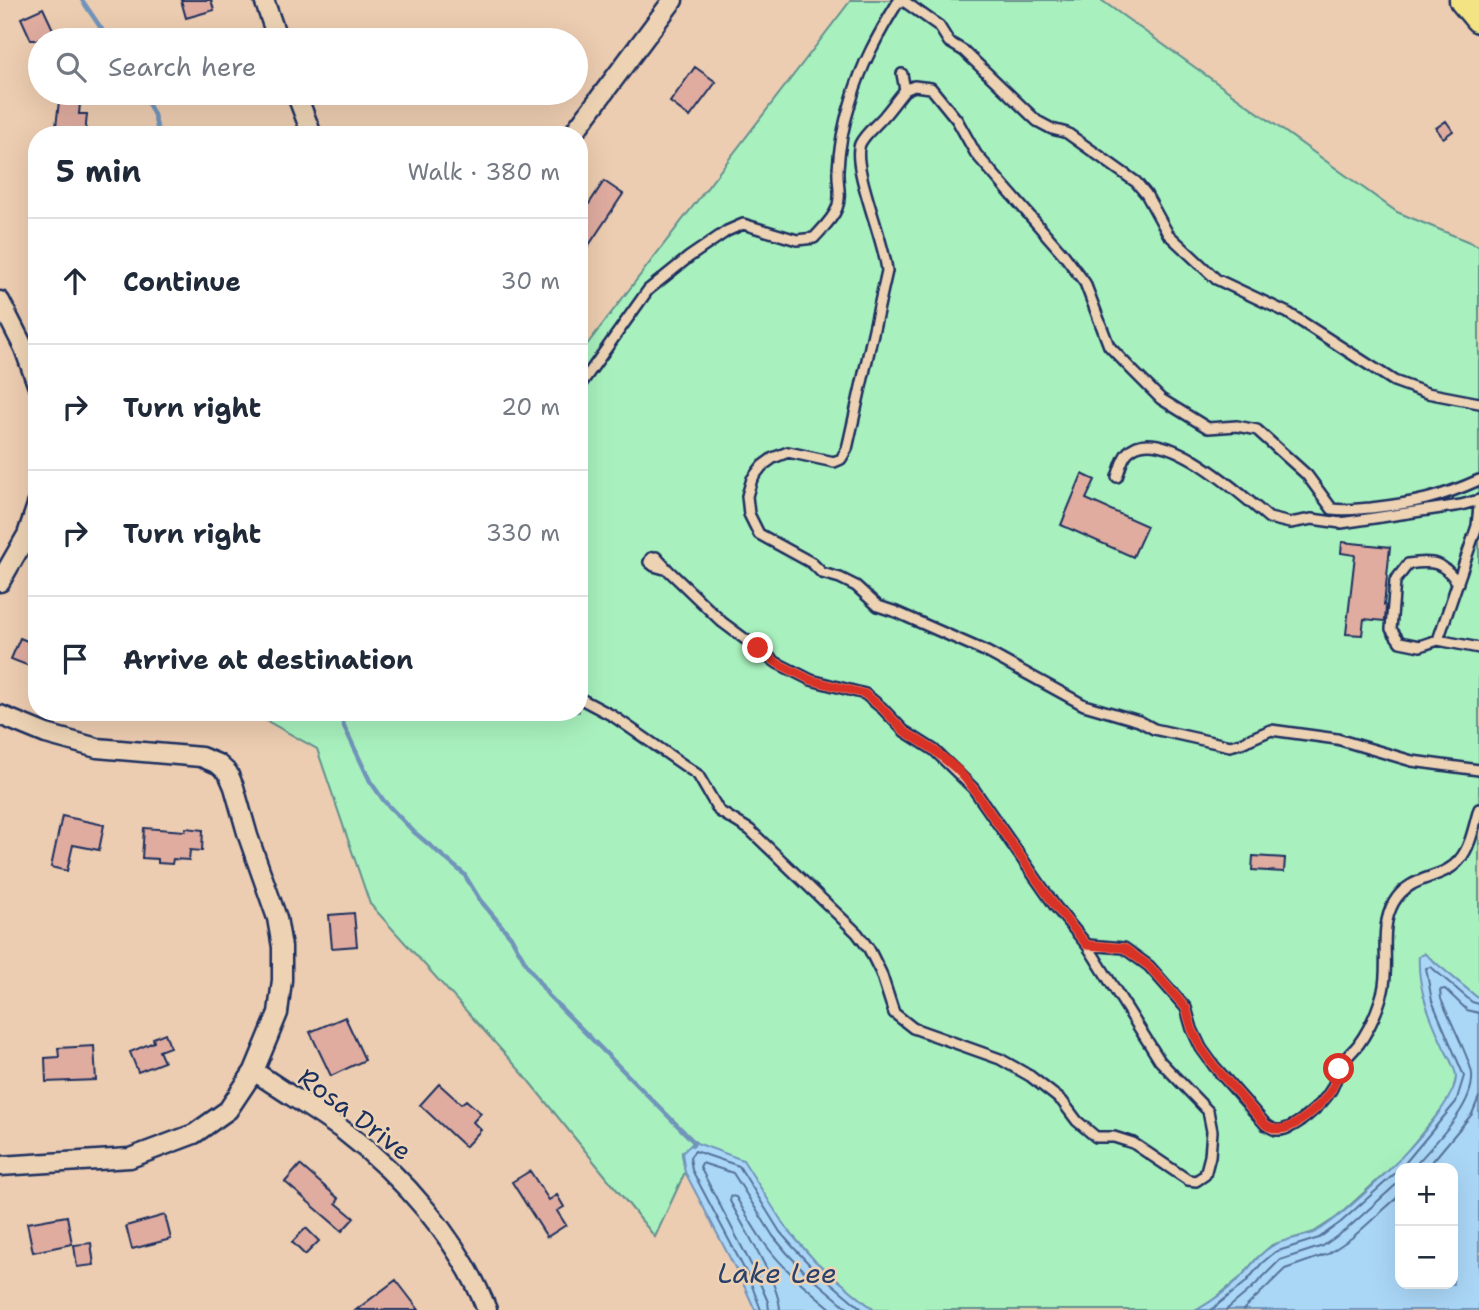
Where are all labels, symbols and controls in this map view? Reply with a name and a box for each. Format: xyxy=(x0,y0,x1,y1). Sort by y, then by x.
search box xyxy=(28,28,588,105)
icon: search xyxy=(52,48,90,86)
text: Search here xyxy=(108,49,257,84)
text: 5 min xyxy=(56,151,141,192)
text: Walk · 380 m xyxy=(407,157,560,187)
icon: ahead xyxy=(56,262,94,300)
text: Continue xyxy=(123,264,241,299)
text: 30 m xyxy=(501,266,560,296)
icon: right xyxy=(56,388,94,426)
text: Turn right xyxy=(123,390,261,425)
text: 20 m xyxy=(501,392,560,422)
icon: right xyxy=(56,514,94,552)
text: Turn right xyxy=(123,516,261,551)
text: 330 m xyxy=(486,518,560,548)
route end xyxy=(742,632,773,663)
icon: arrive xyxy=(56,640,94,678)
text: Arrive at destination xyxy=(123,642,413,677)
route start xyxy=(1323,1053,1354,1084)
street label: Rosa Drive xyxy=(291,1059,419,1168)
map controls xyxy=(1395,1163,1458,1289)
button: + xyxy=(1395,1163,1458,1226)
button: − xyxy=(1395,1226,1458,1289)
water label: Lake Lee xyxy=(717,1254,837,1292)

